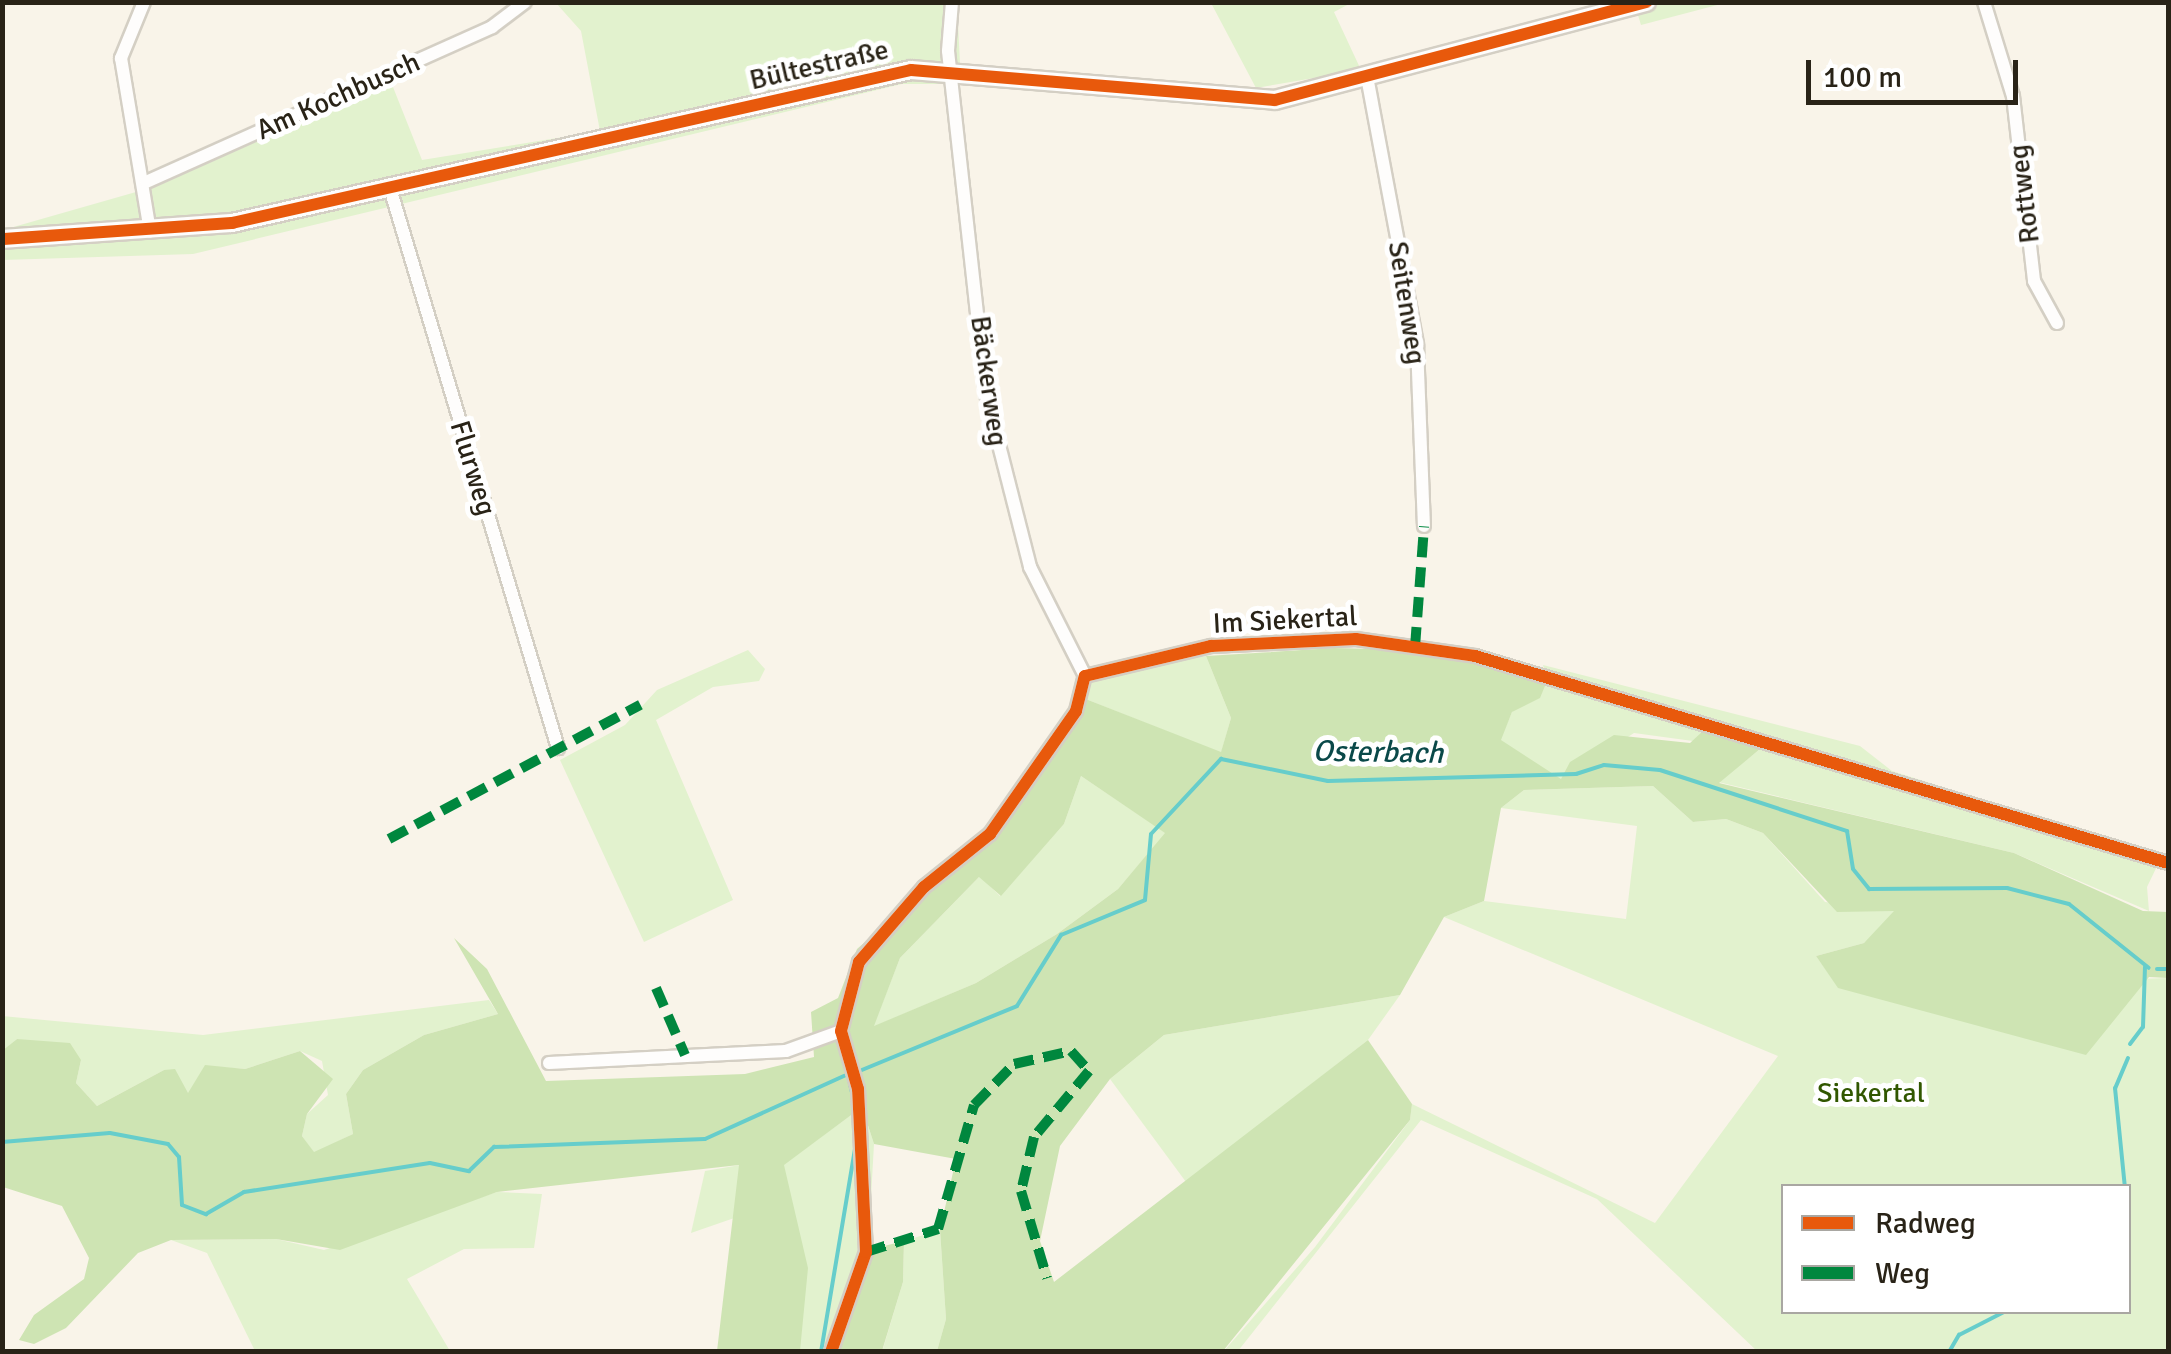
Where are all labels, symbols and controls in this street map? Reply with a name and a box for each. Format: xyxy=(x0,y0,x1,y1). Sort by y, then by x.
street label: Bültestraße xyxy=(746,33,892,97)
scale bar xyxy=(1811,40,2024,102)
street label: Am Kochbusch xyxy=(251,45,425,147)
text: 100 m xyxy=(1823,59,1902,96)
street label: Rottweg xyxy=(2001,143,2047,245)
street label: Seitenweg xyxy=(1381,239,1433,367)
street label: Bäckerweg xyxy=(963,314,1015,448)
street label: Flurweg xyxy=(443,417,503,519)
street label: Im Siekertal xyxy=(1212,599,1358,641)
water label: Osterbach xyxy=(1312,734,1444,772)
park label: Siekertal xyxy=(1817,1076,1925,1110)
legend xyxy=(1781,1184,2131,1314)
text: Radweg xyxy=(1875,1205,1976,1242)
text: Weg xyxy=(1875,1255,1930,1292)

